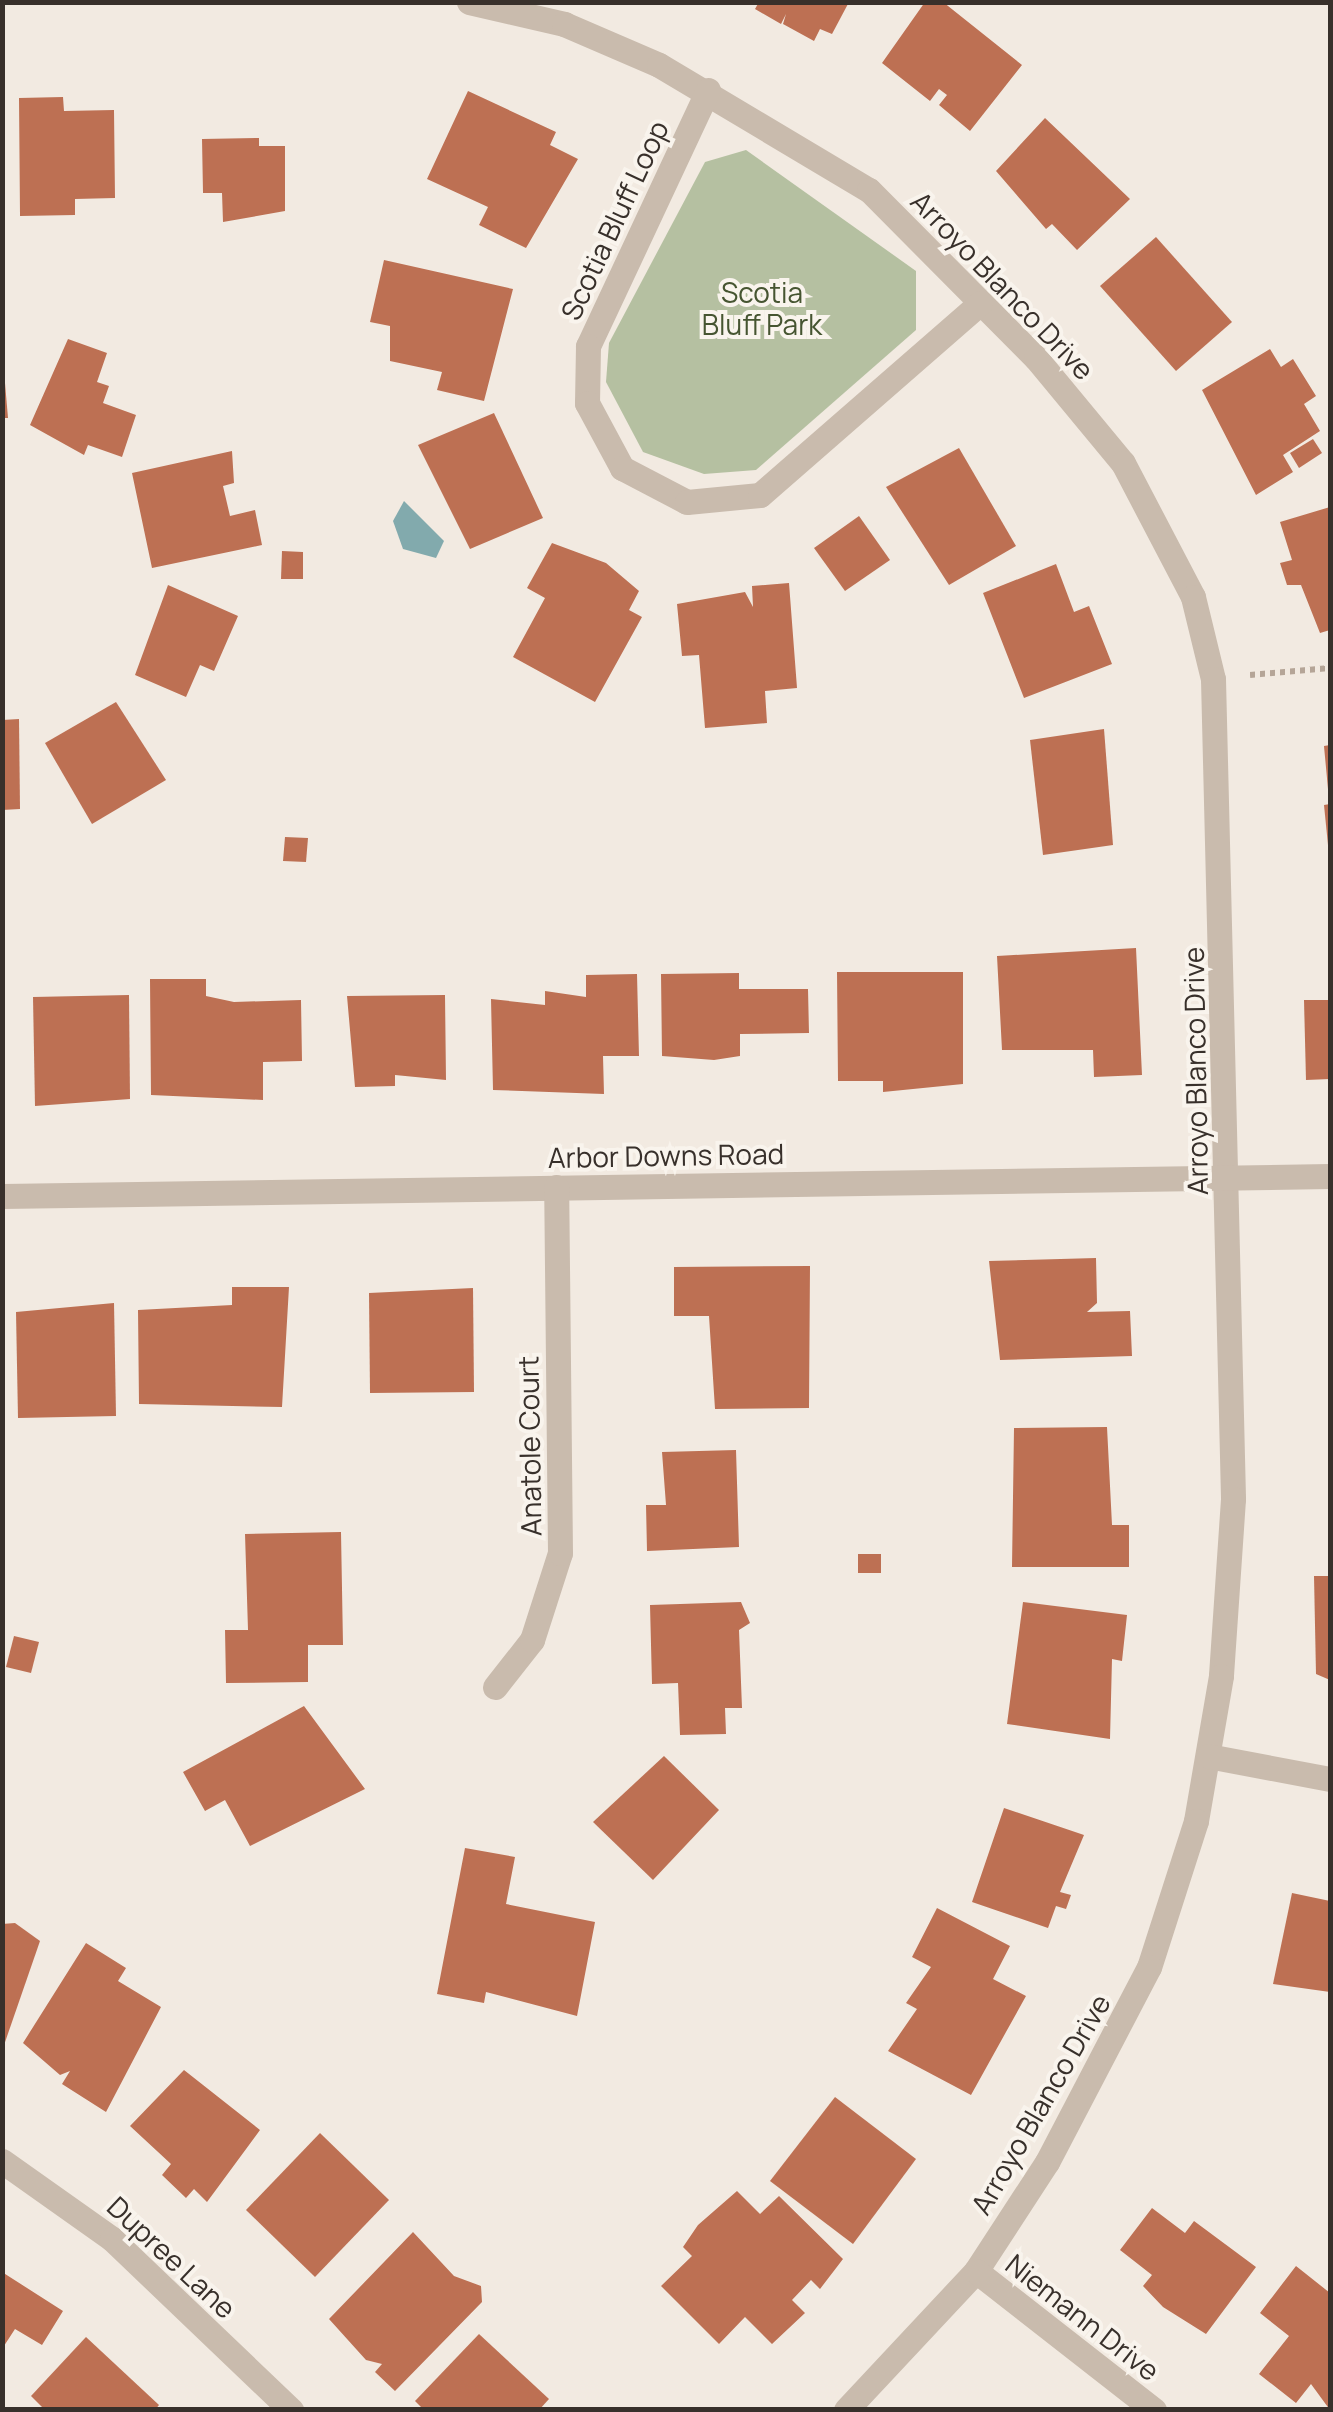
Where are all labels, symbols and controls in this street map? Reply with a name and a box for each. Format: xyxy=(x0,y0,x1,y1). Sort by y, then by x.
street label: Scotia Bluff Loop xyxy=(553,115,675,325)
street label: Arroyo Blanco Drive xyxy=(905,184,1101,386)
park label: Scotia Bluff Park xyxy=(702,275,822,341)
street label: Arroyo Blanco Drive xyxy=(1176,946,1214,1196)
street label: Arbor Downs Road xyxy=(548,1136,784,1174)
street label: Anatole Court xyxy=(511,1356,547,1536)
street label: Arroyo Blanco Drive xyxy=(963,1988,1117,2220)
street label: Dupree Lane xyxy=(101,2189,243,2325)
street label: Niemann Drive xyxy=(1000,2247,1166,2387)

